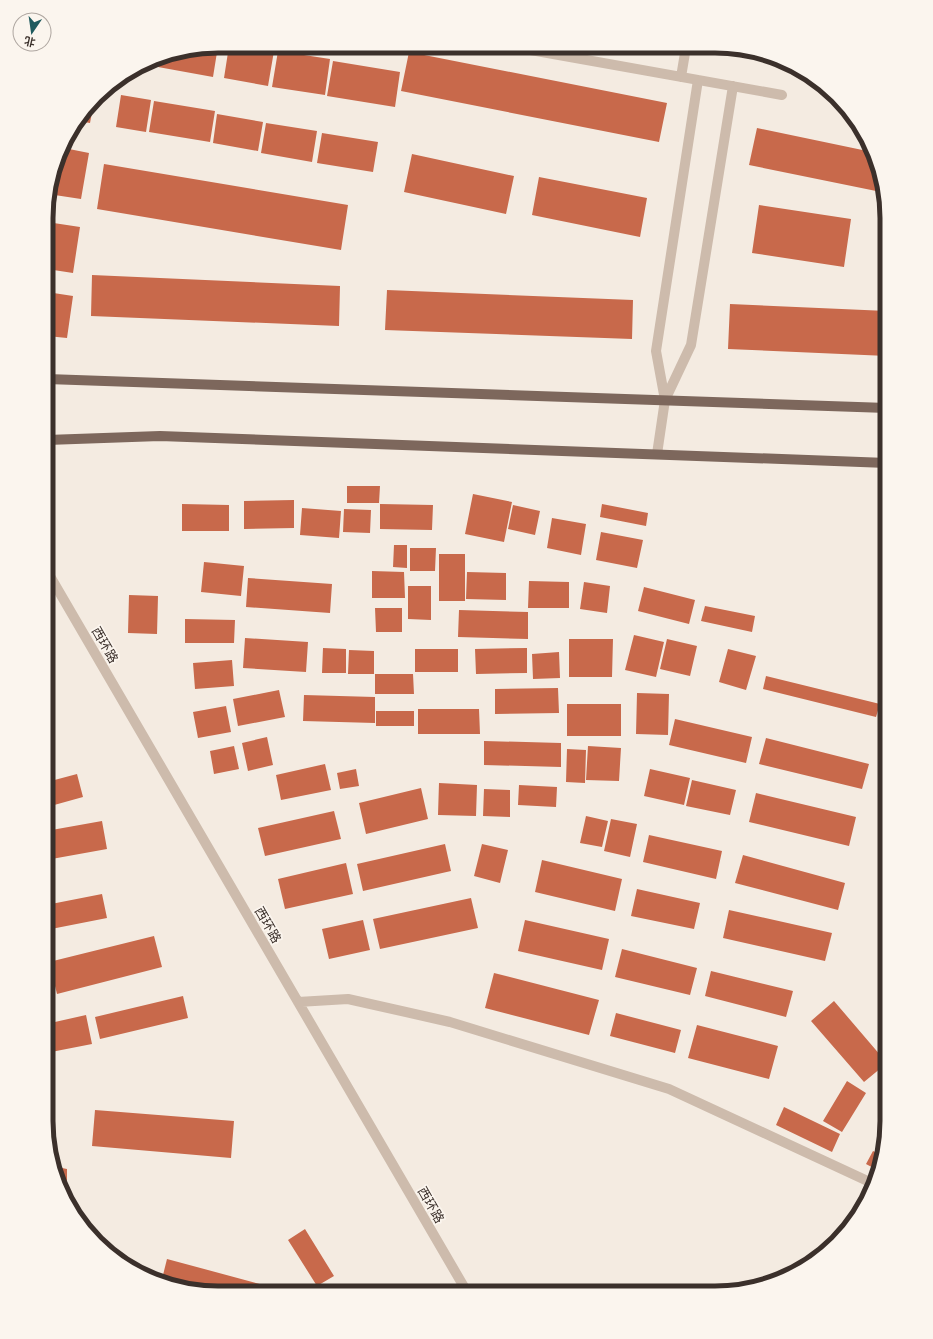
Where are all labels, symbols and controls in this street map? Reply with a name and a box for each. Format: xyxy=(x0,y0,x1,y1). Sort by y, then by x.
north arrow xyxy=(12,12,52,52)
text: 北 xyxy=(23,34,37,49)
street label: 西环路 xyxy=(89,624,121,666)
street label: 西环路 xyxy=(252,904,284,946)
street label: 西环路 xyxy=(415,1184,447,1226)

